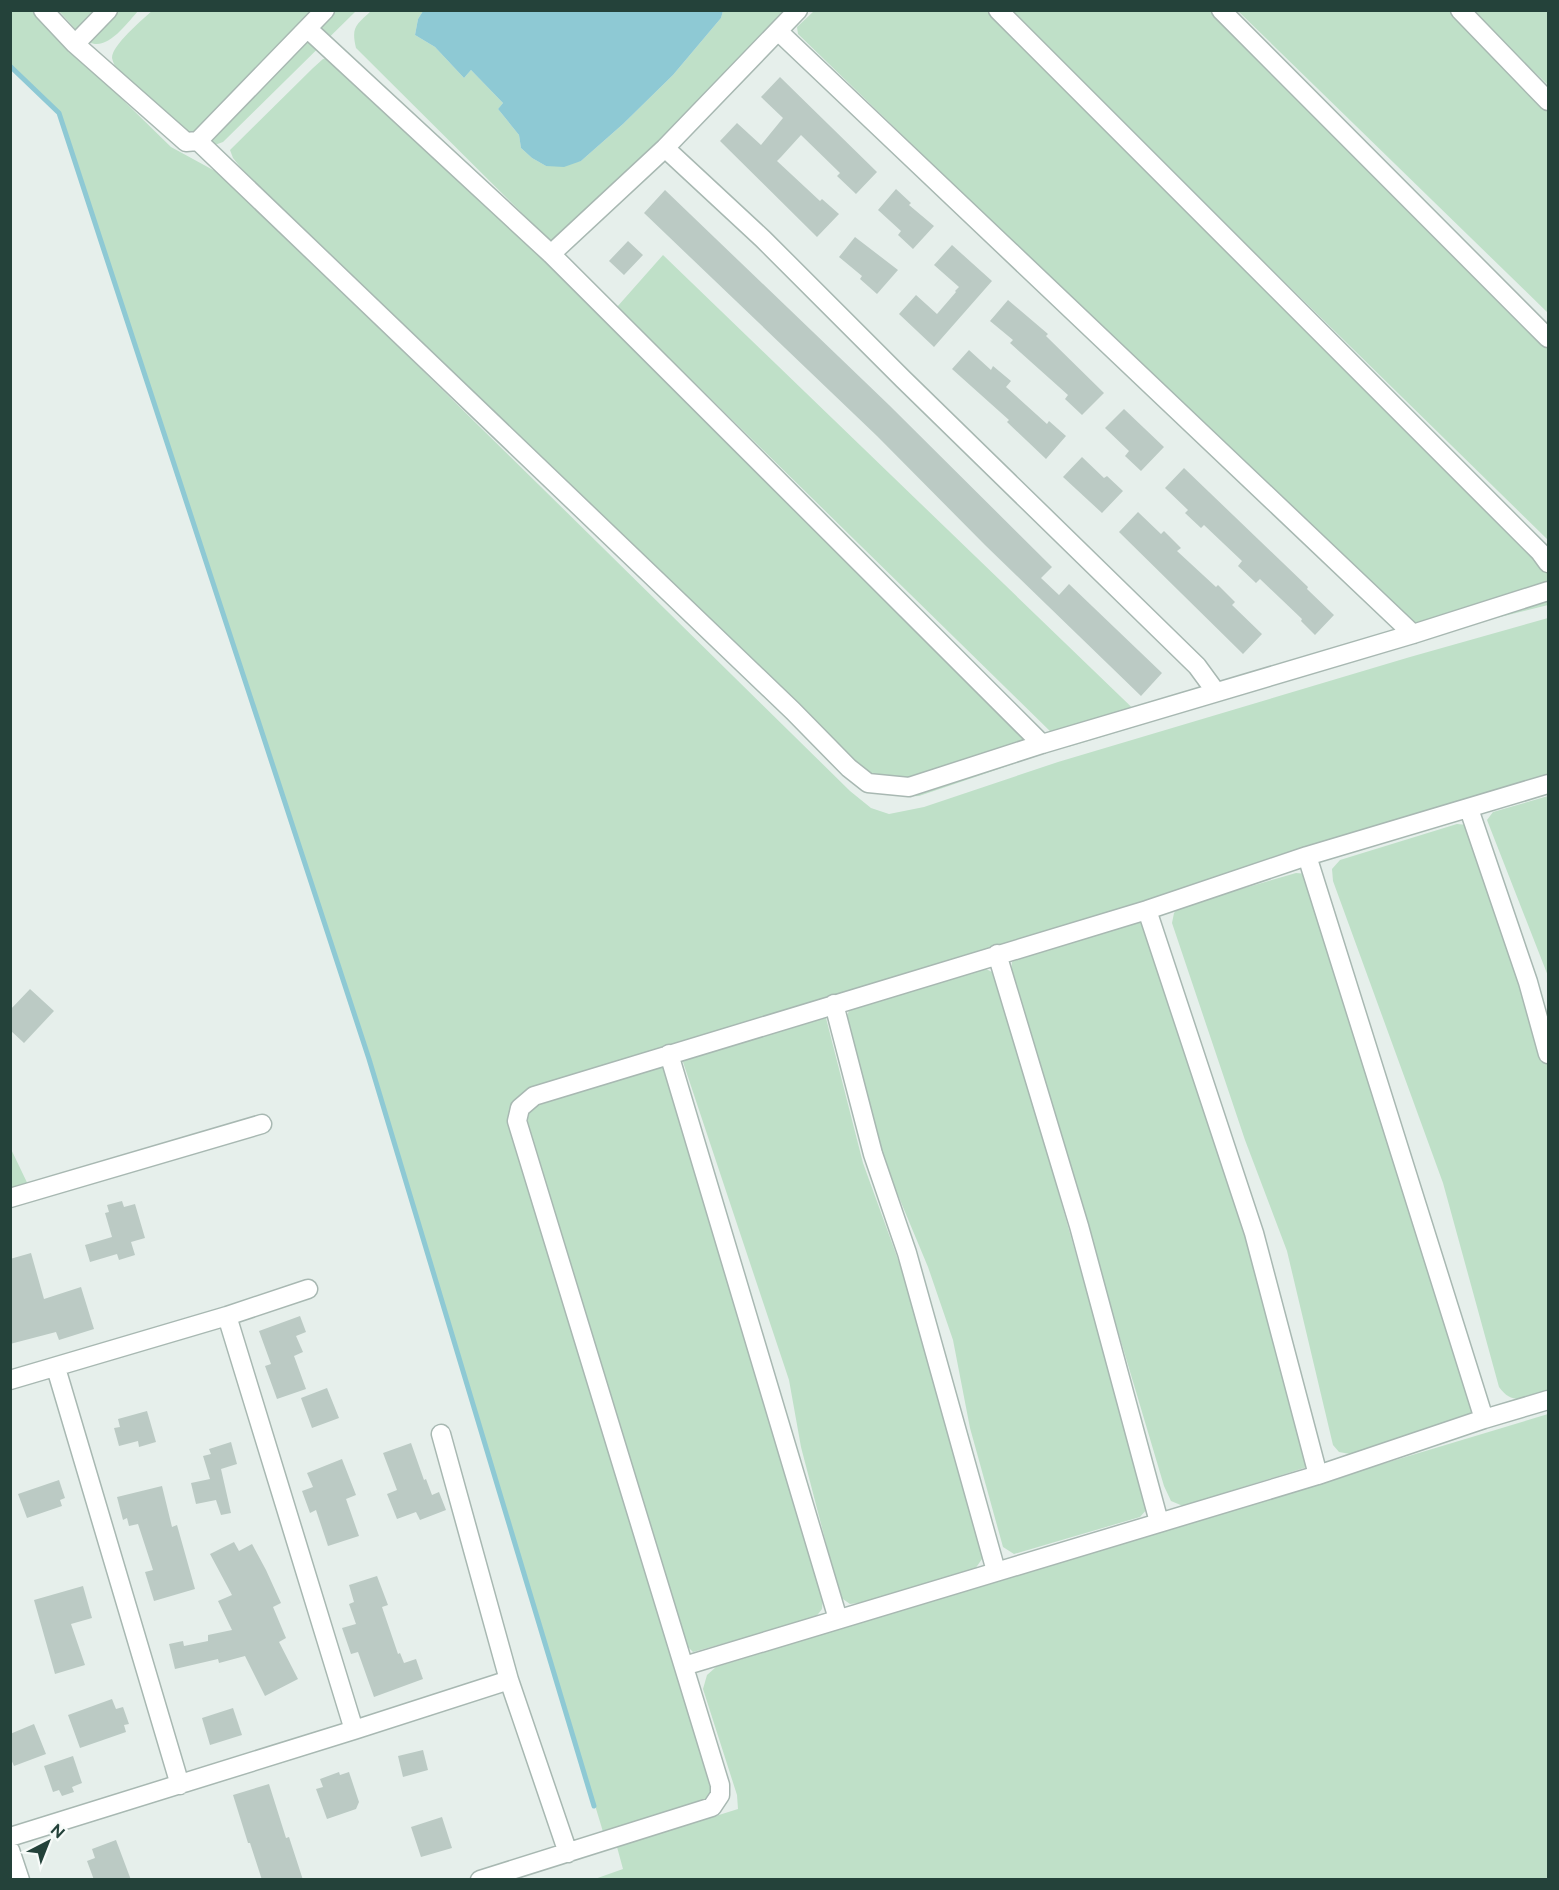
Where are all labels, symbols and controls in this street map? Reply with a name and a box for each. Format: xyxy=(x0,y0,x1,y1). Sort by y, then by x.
north arrow xyxy=(18,1812,78,1872)
text: N xyxy=(47,1820,69,1842)

